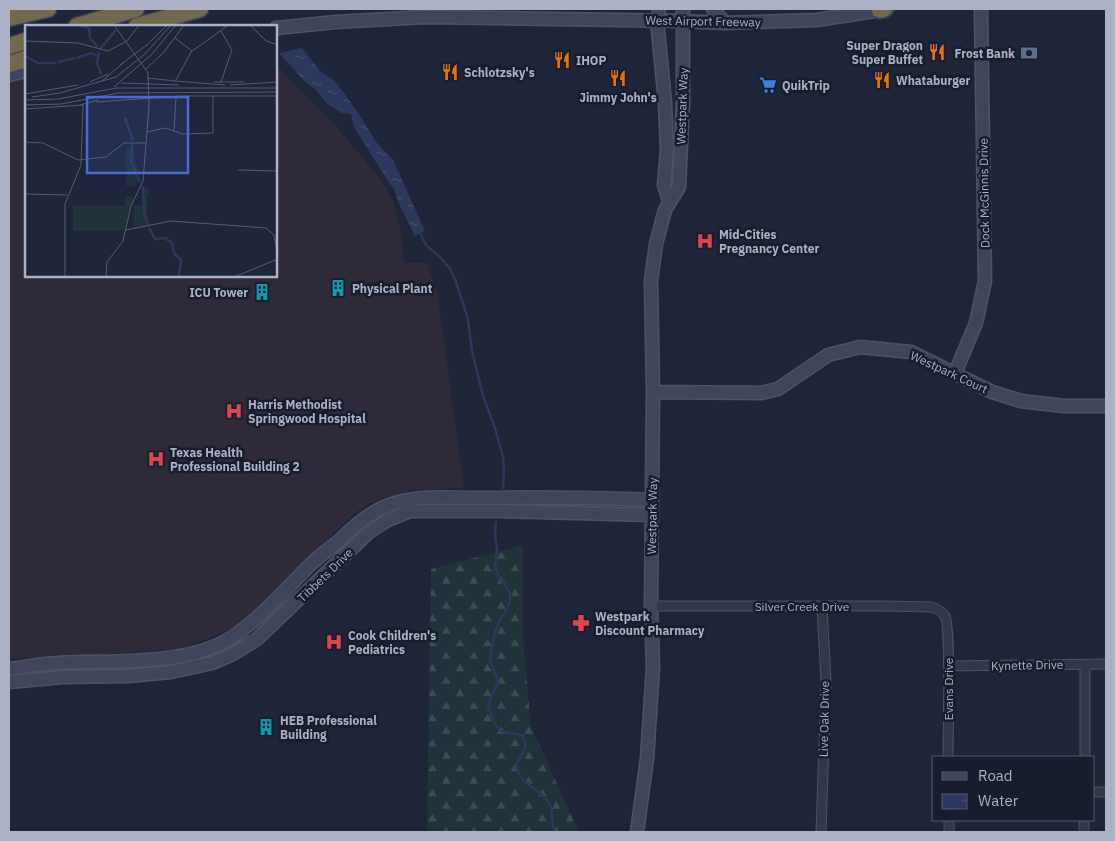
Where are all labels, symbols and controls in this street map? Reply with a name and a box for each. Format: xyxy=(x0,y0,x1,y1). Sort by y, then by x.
street label: West Airport Freeway xyxy=(645,12,761,30)
inset map xyxy=(25,25,278,278)
place label: Super Dragon Super Buffet xyxy=(846,38,923,67)
restaurant icon: Super Dragon Super Buffet xyxy=(927,42,947,62)
bank icon: Frost Bank xyxy=(1019,43,1039,63)
place label: Frost Bank xyxy=(954,46,1015,61)
restaurant icon: IHOP xyxy=(552,50,572,70)
place label: IHOP xyxy=(576,53,606,68)
restaurant icon: Schlotzsky's xyxy=(440,62,460,82)
place label: Schlotzsky's xyxy=(464,65,535,80)
street label: Westpark Way xyxy=(673,67,691,145)
restaurant icon: Jimmy John's xyxy=(608,68,628,88)
restaurant icon: Whataburger xyxy=(872,70,892,90)
place label: Whataburger xyxy=(896,73,970,88)
supermarket icon: QuikTrip xyxy=(758,75,778,95)
place label: QuikTrip xyxy=(782,78,830,93)
place label: Jimmy John's xyxy=(579,90,657,105)
street label: Dock McGinnis Drive xyxy=(976,137,992,248)
place label: Mid-Cities Pregnancy Center xyxy=(719,227,819,256)
hospital icon: Mid-Cities Pregnancy Center xyxy=(695,231,715,251)
building icon: Physical Plant xyxy=(328,278,348,298)
place label: Physical Plant xyxy=(352,281,433,296)
building icon: ICU Tower xyxy=(252,282,272,302)
place label: ICU Tower xyxy=(189,285,248,300)
street label: Westpark Court xyxy=(908,348,990,396)
place label: Harris Methodist Springwood Hospital xyxy=(248,397,366,426)
hospital icon: Harris Methodist Springwood Hospital xyxy=(224,401,244,421)
place label: Texas Health Professional Building 2 xyxy=(170,445,300,474)
hospital icon: Texas Health Professional Building 2 xyxy=(146,449,166,469)
street label: Westpark Way xyxy=(644,477,660,555)
street label: Tibbets Drive xyxy=(294,545,356,605)
street label: Silver Creek Drive xyxy=(755,599,850,614)
place label: Westpark Discount Pharmacy xyxy=(595,609,705,638)
pharmacy icon: Westpark Discount Pharmacy xyxy=(571,613,591,633)
place label: Cook Children's Pediatrics xyxy=(348,628,436,657)
hospital icon: Cook Children's Pediatrics xyxy=(324,632,344,652)
street label: Evans Drive xyxy=(941,657,956,720)
street label: Kynette Drive xyxy=(991,657,1064,673)
street label: Live Oak Drive xyxy=(816,680,832,757)
place label: HEB Professional Building xyxy=(280,713,377,742)
building icon: HEB Professional Building xyxy=(256,717,276,737)
legend xyxy=(932,756,1095,821)
text: Road xyxy=(978,766,1013,785)
text: Water xyxy=(978,791,1019,810)

